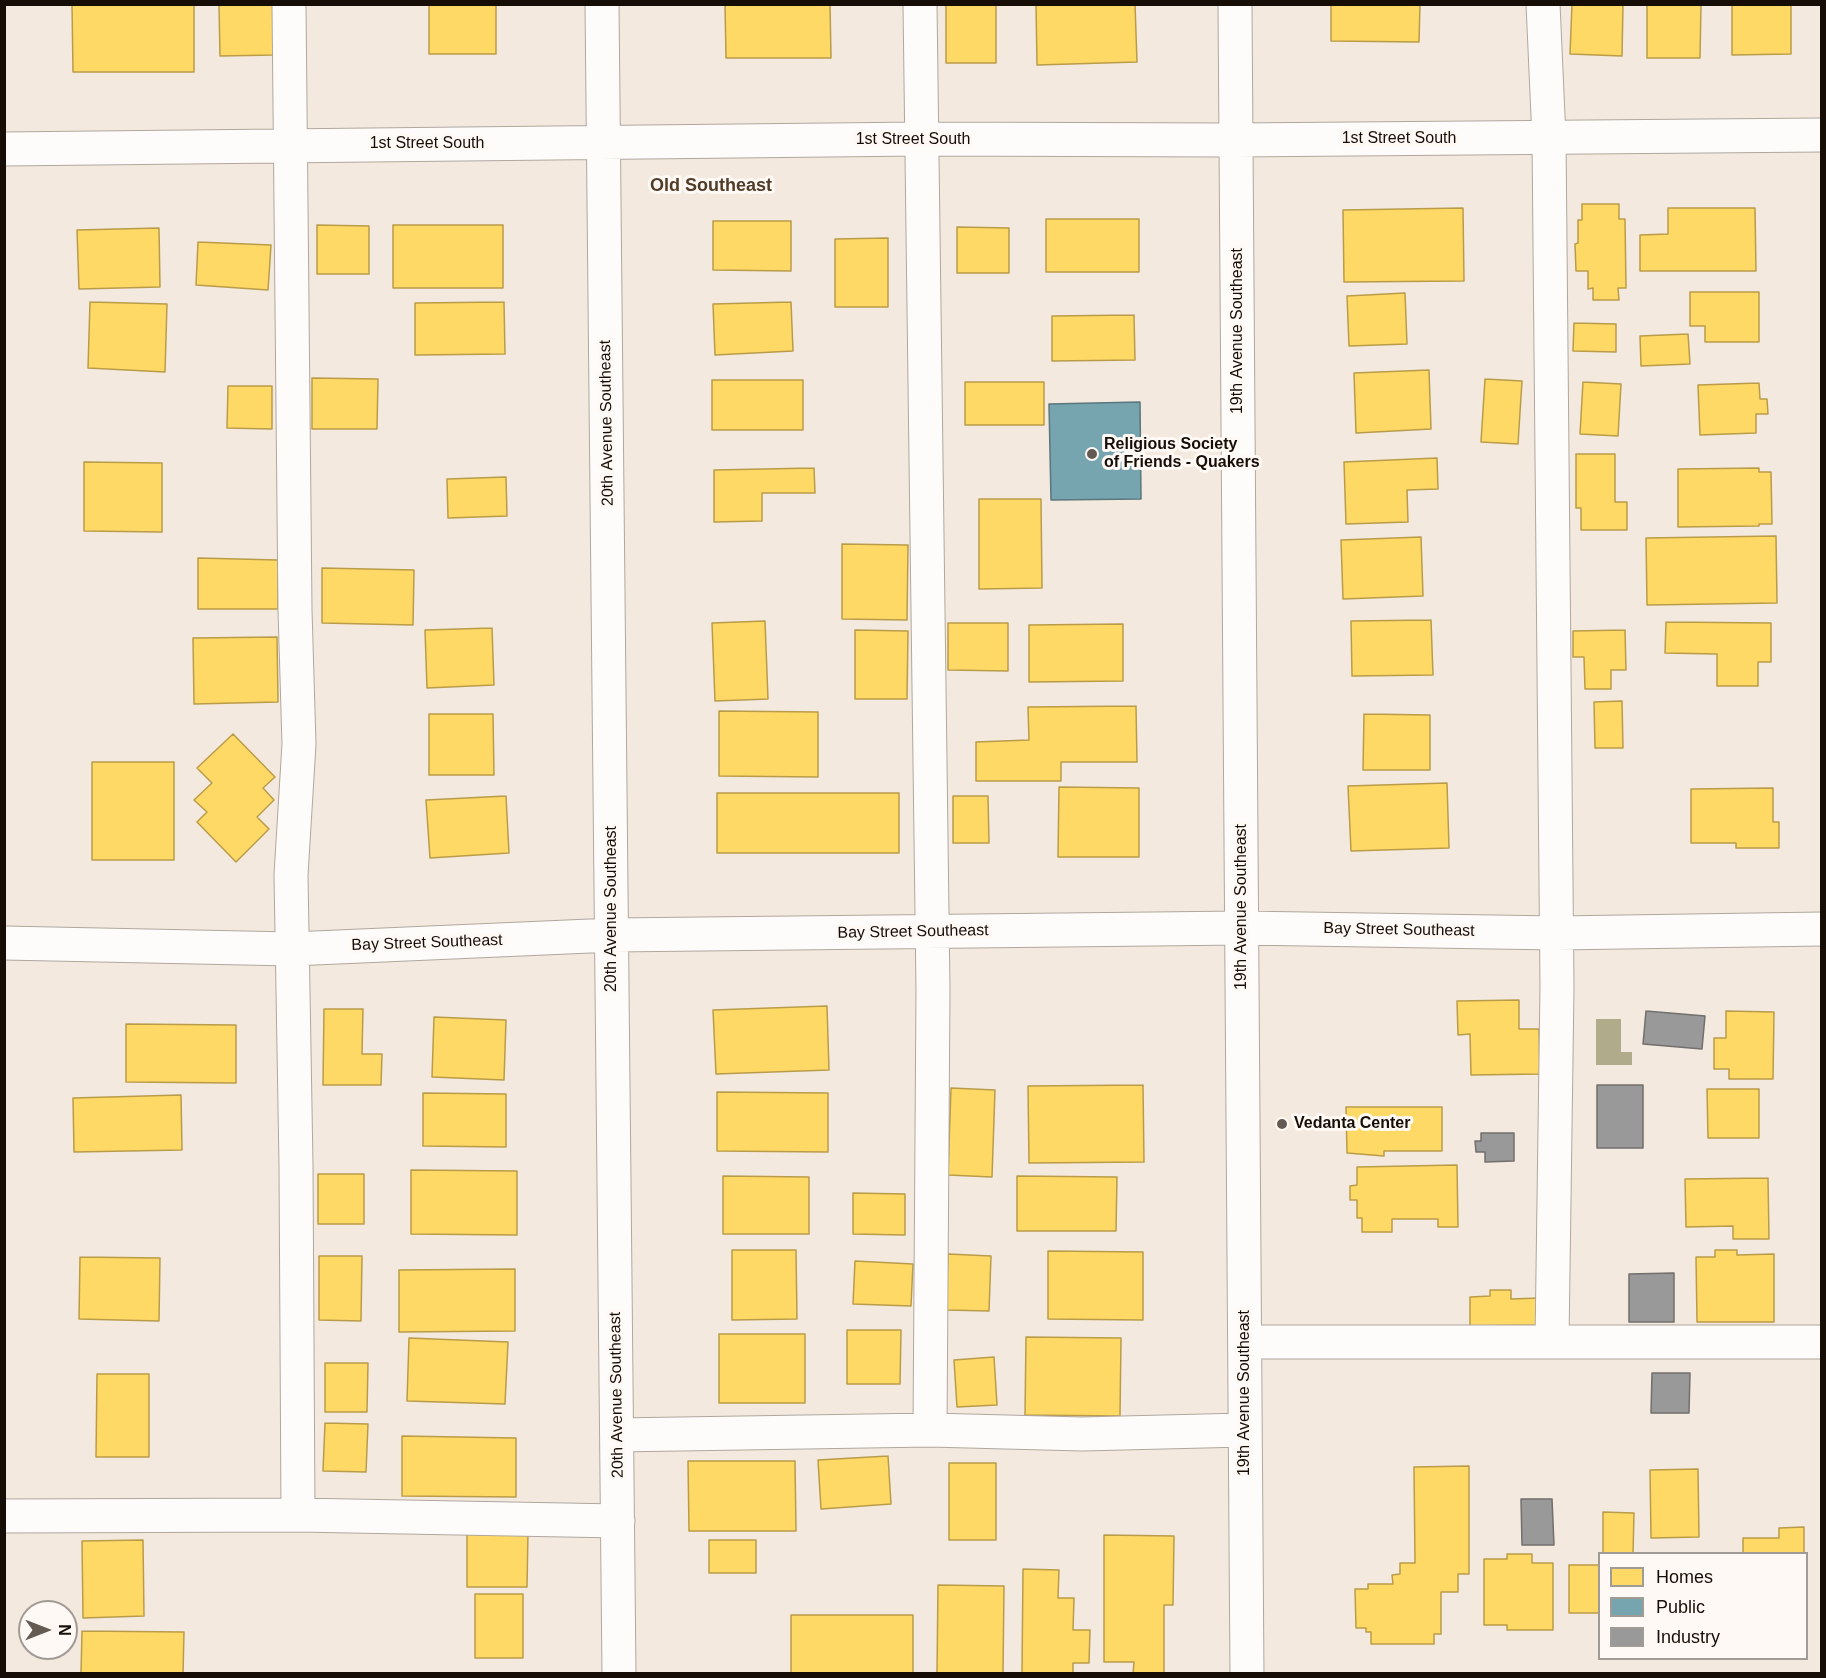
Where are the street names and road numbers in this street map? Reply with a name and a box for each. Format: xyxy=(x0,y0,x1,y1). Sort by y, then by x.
street label: 1st Street South xyxy=(1342,129,1456,149)
street label: 1st Street South xyxy=(856,130,970,150)
street label: 1st Street South xyxy=(370,134,484,154)
street label: 19th Avenue Southeast xyxy=(1228,248,1248,414)
street label: 20th Avenue Southeast xyxy=(596,340,618,506)
street label: 19th Avenue Southeast xyxy=(1232,824,1252,990)
street label: 20th Avenue Southeast xyxy=(602,826,622,992)
street label: Bay Street Southeast xyxy=(1323,919,1475,941)
street label: Bay Street Southeast xyxy=(837,921,989,943)
street label: Bay Street Southeast xyxy=(351,931,503,955)
street label: 19th Avenue Southeast xyxy=(1235,1310,1255,1476)
street label: 20th Avenue Southeast xyxy=(606,1312,628,1478)

